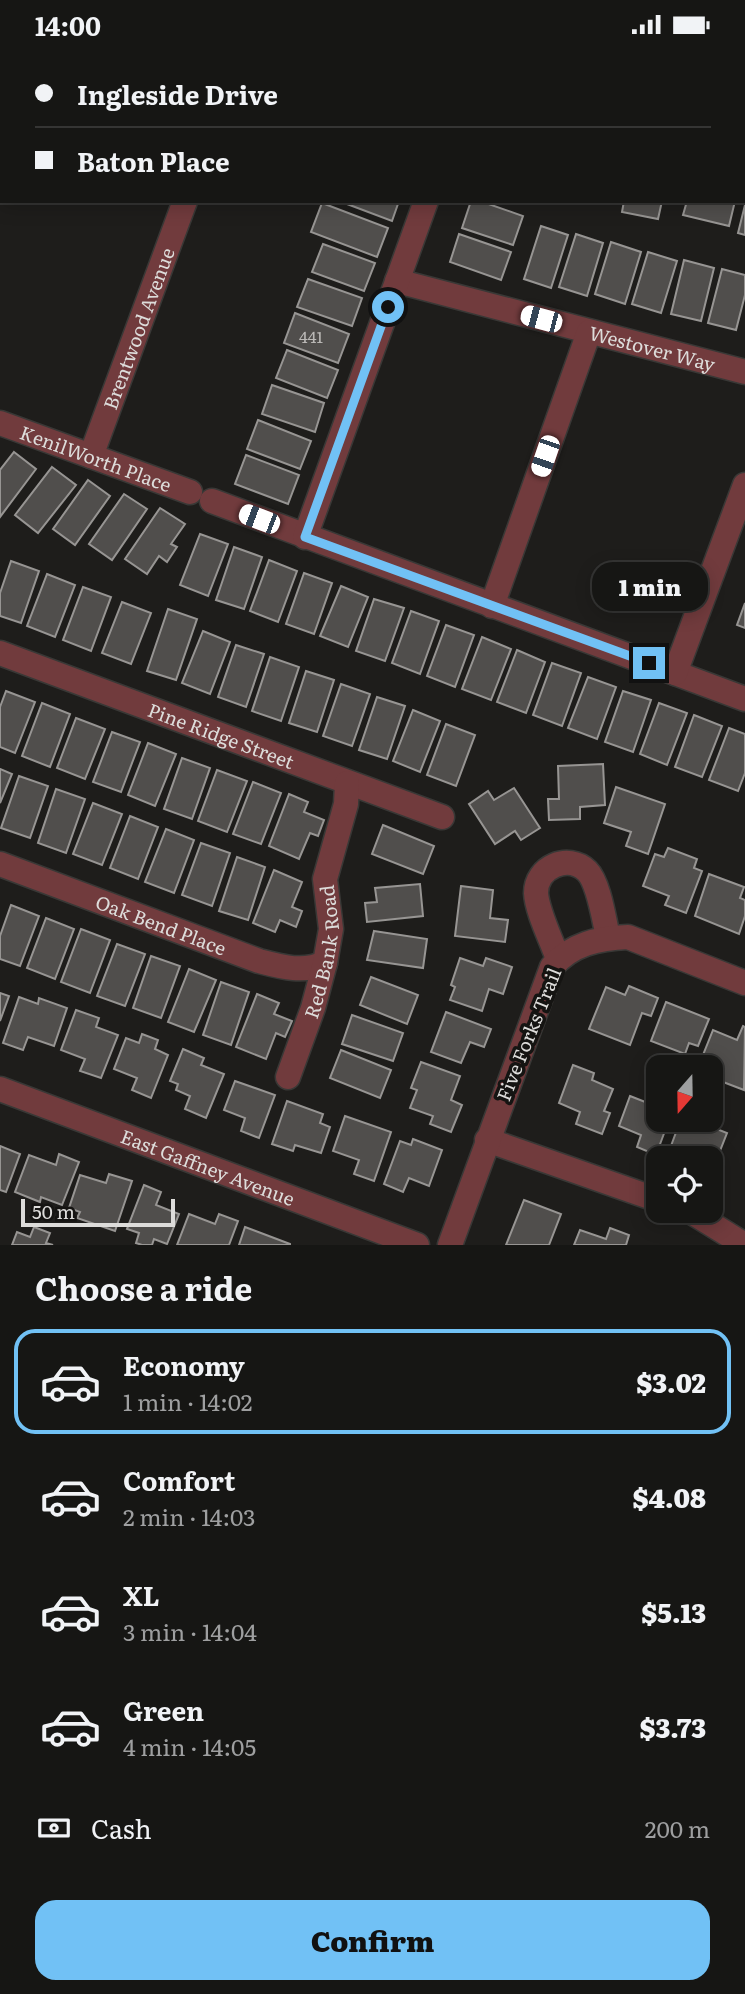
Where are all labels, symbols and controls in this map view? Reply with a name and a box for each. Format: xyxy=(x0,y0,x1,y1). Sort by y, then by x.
text: 14:00 xyxy=(35,5,101,44)
text: Ingleside Drive xyxy=(77,74,278,113)
text: Baton Place xyxy=(77,141,230,180)
street label: Brentwood Avenue xyxy=(95,243,181,413)
route start xyxy=(372,291,404,323)
car xyxy=(518,303,565,335)
street label: Westover Way xyxy=(586,318,719,378)
house number: 441 xyxy=(299,324,324,348)
street label: KenilWorth Place xyxy=(16,417,176,498)
car xyxy=(529,433,562,479)
car xyxy=(236,502,283,536)
callout: 1 min xyxy=(591,561,707,611)
text: 1 min xyxy=(619,569,681,603)
route end xyxy=(633,647,665,679)
street label: Pine Ridge Street xyxy=(144,695,299,775)
street label: Red Bank Road xyxy=(296,883,345,1022)
street label: Oak Bend Place xyxy=(92,887,230,962)
street label: Five Forks Trail xyxy=(488,963,568,1105)
north arrow xyxy=(646,1055,723,1132)
map controls xyxy=(646,1055,723,1223)
street label: East Gaffney Avenue xyxy=(117,1121,299,1212)
button: locate xyxy=(646,1146,723,1223)
scale bar xyxy=(21,1196,175,1228)
text: 50 m xyxy=(32,1197,75,1225)
text: Choose a ride xyxy=(35,1263,252,1311)
text: Economy xyxy=(123,1345,245,1384)
icon: car xyxy=(39,1350,102,1413)
text: $3.02 xyxy=(636,1362,706,1401)
text: 1 min · 14:02 xyxy=(123,1384,253,1418)
text: Comfort xyxy=(123,1460,235,1499)
icon: car xyxy=(39,1465,102,1528)
text: $4.08 xyxy=(633,1477,706,1516)
text: 2 min · 14:03 xyxy=(123,1499,256,1533)
text: XL xyxy=(123,1575,160,1614)
icon: car xyxy=(39,1580,102,1643)
text: $5.13 xyxy=(641,1592,706,1631)
text: 3 min · 14:04 xyxy=(123,1614,257,1648)
text: Green xyxy=(123,1690,204,1729)
icon: car xyxy=(39,1695,102,1758)
text: $3.73 xyxy=(640,1707,706,1746)
text: 4 min · 14:05 xyxy=(123,1729,256,1763)
text: Cash xyxy=(91,1808,152,1847)
icon: cash xyxy=(35,1809,73,1847)
text: 200 m xyxy=(645,1811,710,1845)
button: Confirm xyxy=(35,1900,710,1980)

